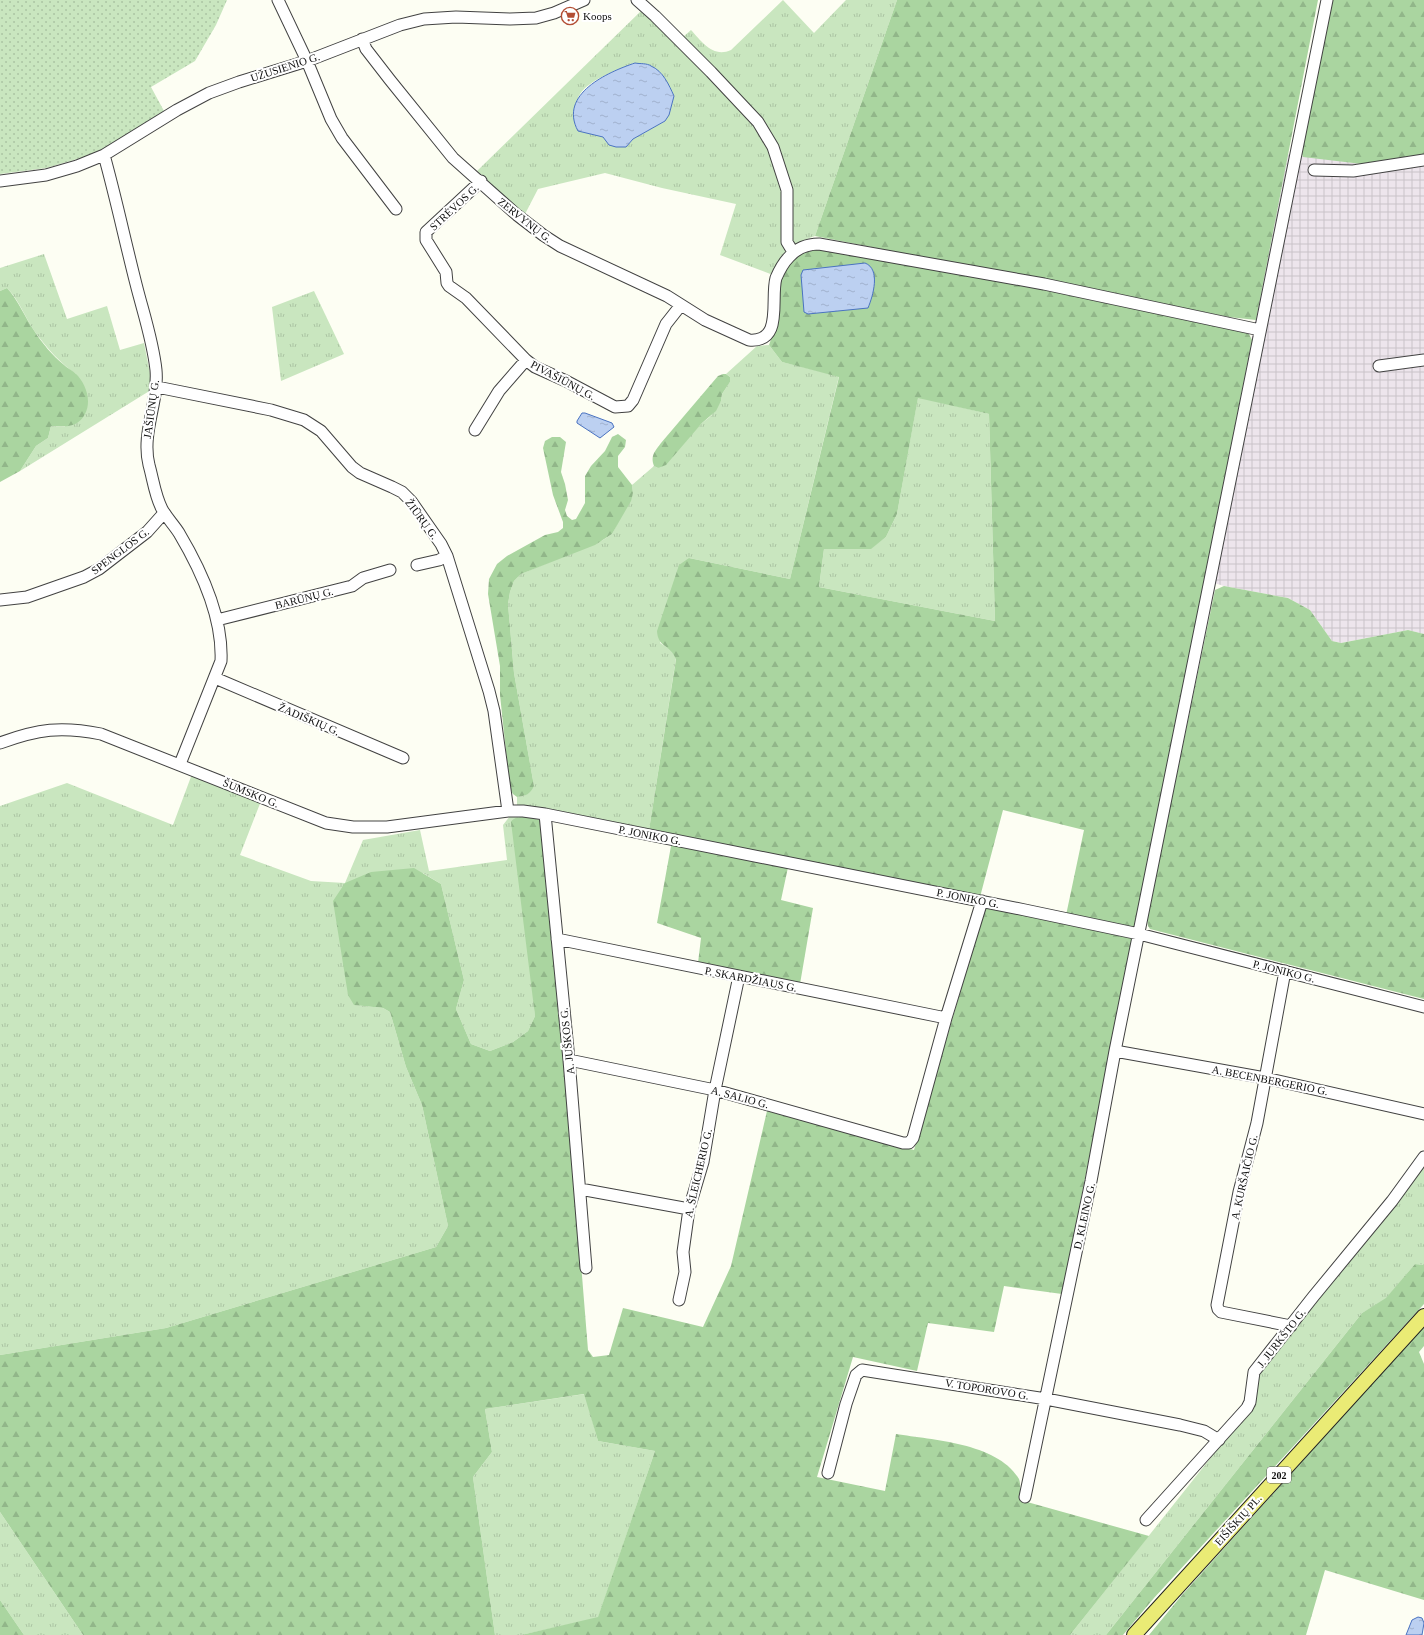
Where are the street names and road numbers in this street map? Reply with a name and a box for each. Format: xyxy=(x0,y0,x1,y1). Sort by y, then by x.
street label: UŽUSIENIO G. xyxy=(249,50,321,84)
street label: STRĖVOS G. xyxy=(427,181,481,233)
street label: ZERVYNŲ G. xyxy=(496,195,555,245)
street label: PIVAŠIŪNŲ G. xyxy=(529,358,598,402)
street label: JAŠIŪNŲ G. xyxy=(141,379,161,439)
street label: ŽIŪRŲ G. xyxy=(403,497,441,542)
street label: SPENGLOS G. xyxy=(89,525,151,577)
street label: BARŪNŲ G. xyxy=(273,585,335,611)
street label: ŽADIŠKIŲ G. xyxy=(277,701,342,737)
street label: ŠUMSKO G. xyxy=(221,776,281,810)
street label: P. JONIKO G. xyxy=(618,823,683,847)
street label: P. JONIKO G. xyxy=(936,886,1001,910)
street label: P. JONIKO G. xyxy=(1252,957,1317,985)
street label: P. SKARDŽIAUS G. xyxy=(704,964,798,994)
street label: A. JUŠKOS G. xyxy=(557,1007,576,1075)
street label: A. BECENBERGERIO G. xyxy=(1211,1063,1329,1097)
street label: A. SALIO G. xyxy=(710,1084,770,1111)
street label: A. ŠLEICHERIO G. xyxy=(682,1127,714,1219)
street label: A. KURŠAIČIO G. xyxy=(1228,1133,1260,1221)
street label: D. KLEINO G. xyxy=(1071,1181,1097,1250)
street label: J. JURKŠTO G. xyxy=(1254,1306,1308,1370)
street label: V. TOPOROVO G. xyxy=(944,1376,1030,1402)
road number: 202 xyxy=(1267,1467,1291,1483)
street label: EIŠIŠKIŲ PL. xyxy=(1212,1492,1264,1548)

